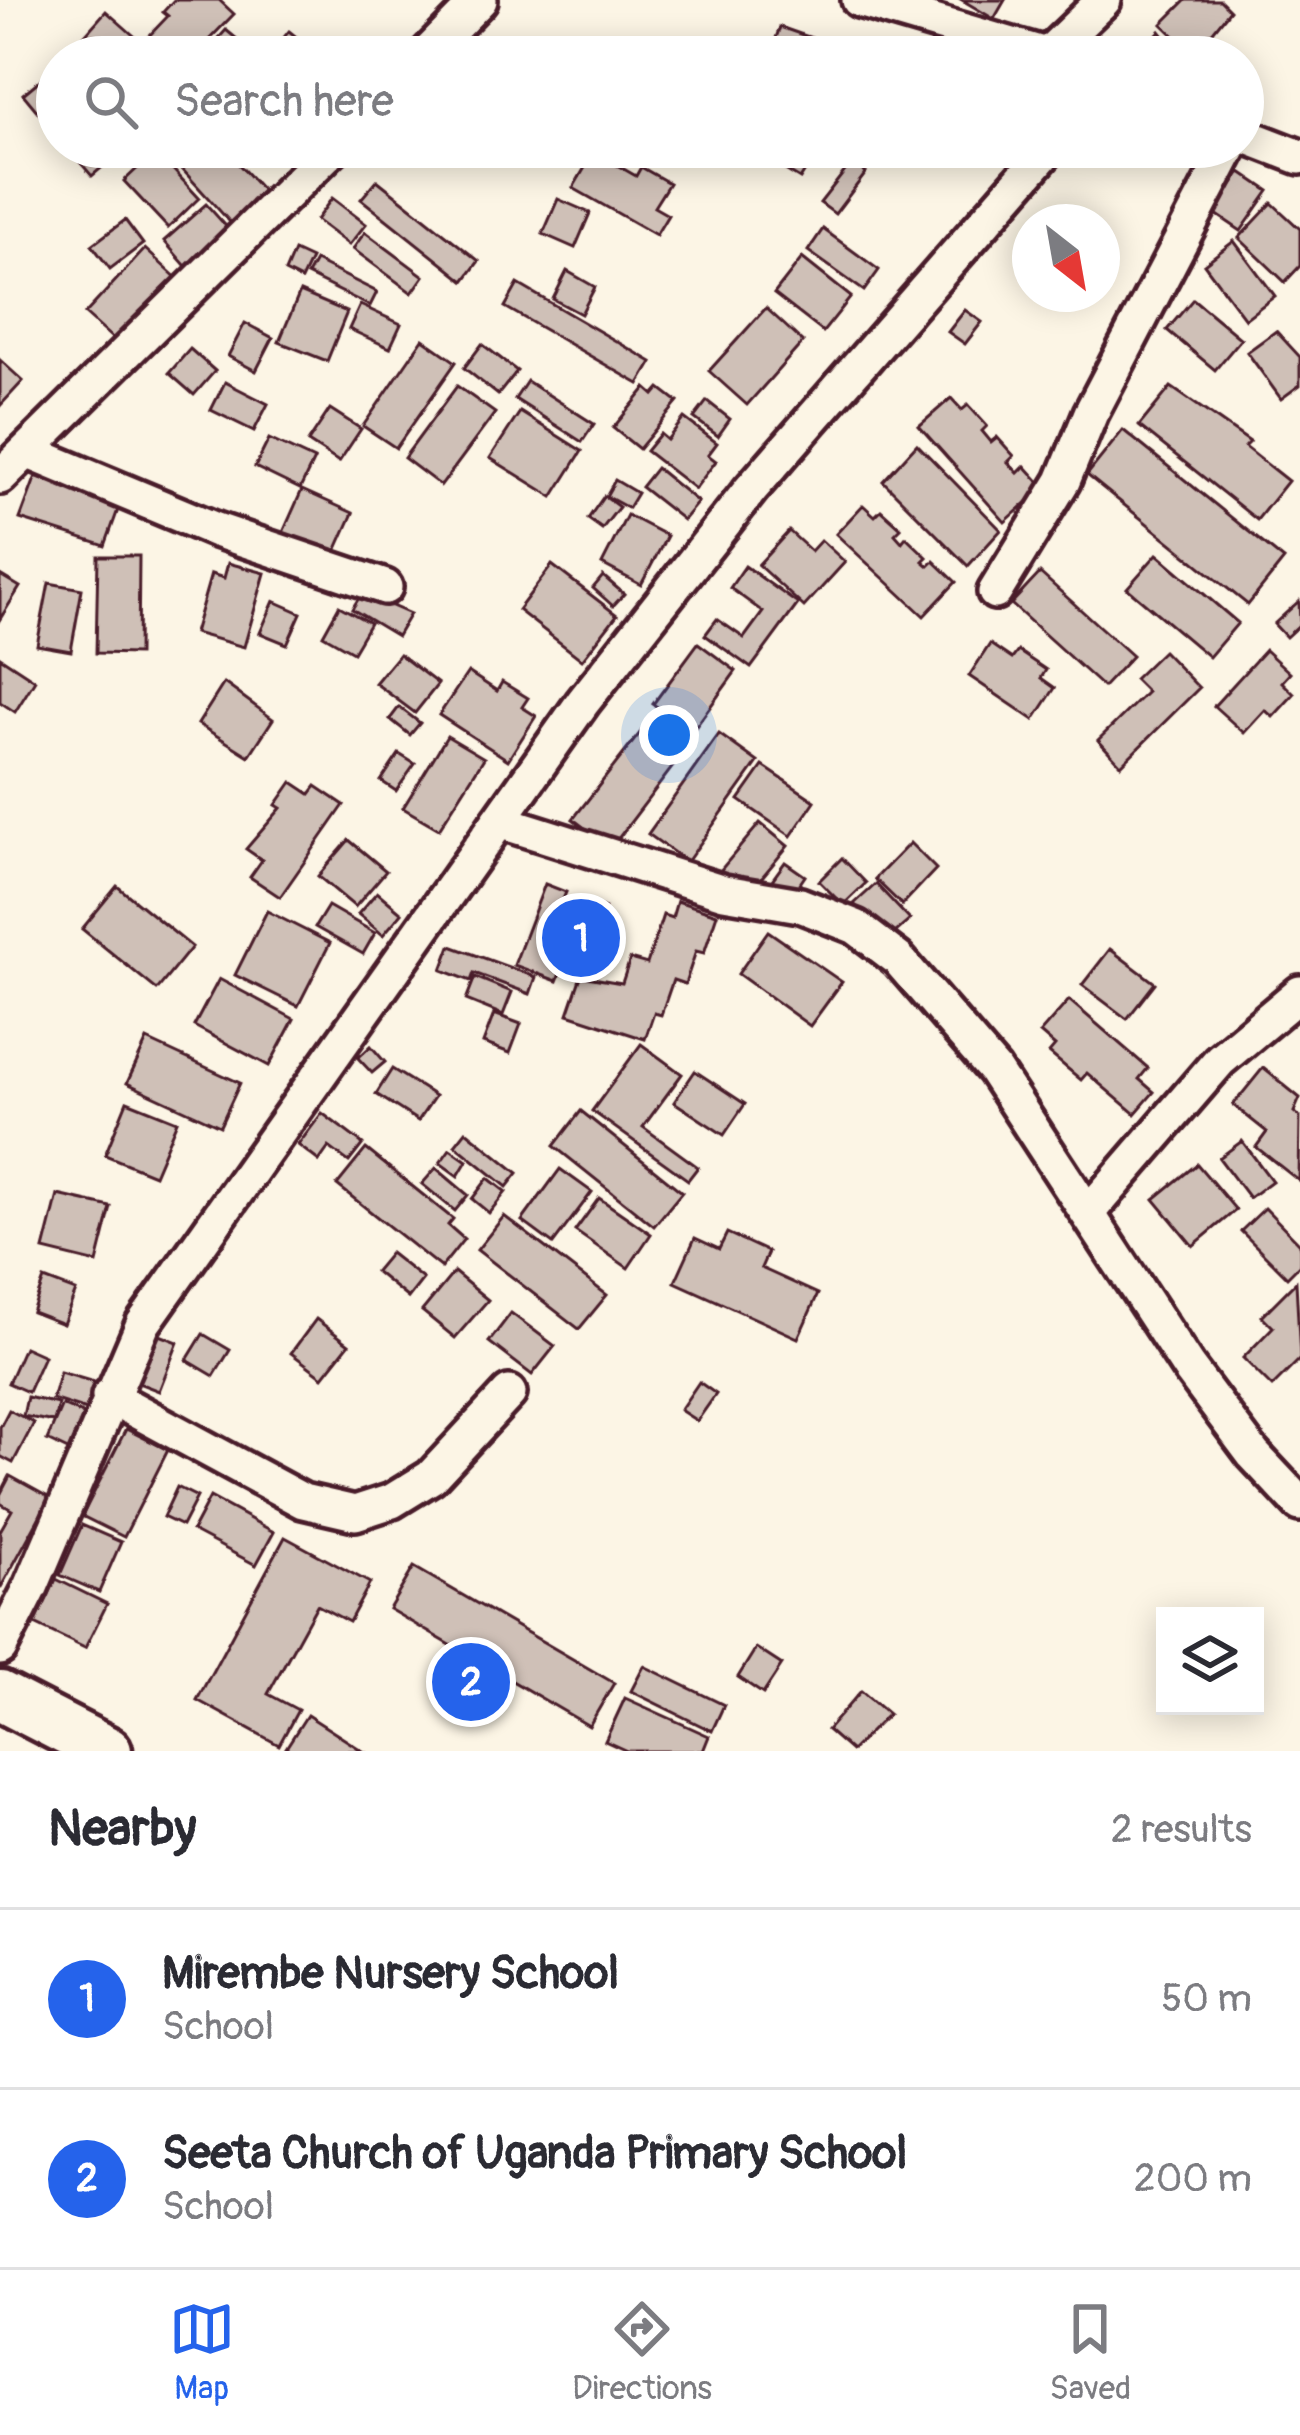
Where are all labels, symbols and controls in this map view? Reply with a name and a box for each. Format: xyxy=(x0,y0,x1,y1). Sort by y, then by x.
search box xyxy=(36,36,1264,168)
icon: search xyxy=(78,69,144,135)
text: Search here xyxy=(174,74,394,130)
north arrow xyxy=(1012,204,1120,312)
your location xyxy=(639,705,699,765)
pin: 1 xyxy=(542,893,620,983)
map controls xyxy=(1156,1607,1264,1715)
button: layers xyxy=(1156,1607,1264,1715)
pin: 2 xyxy=(432,1637,510,1727)
text: Nearby xyxy=(48,1797,196,1861)
text: 2 results xyxy=(1111,1805,1252,1854)
text: Mirembe Nursery School xyxy=(162,1946,619,2002)
text: 1 xyxy=(79,1974,95,2023)
text: 50 m xyxy=(1161,1974,1252,2023)
text: School xyxy=(162,2002,274,2051)
text: Seeta Church of Uganda Primary School xyxy=(162,2126,907,2182)
text: 2 xyxy=(76,2154,98,2203)
text: 200 m xyxy=(1134,2154,1252,2203)
text: School xyxy=(162,2182,274,2231)
tab: Map xyxy=(169,2296,235,2409)
tab: Directions xyxy=(572,2296,712,2409)
tab: Saved xyxy=(1049,2296,1131,2409)

